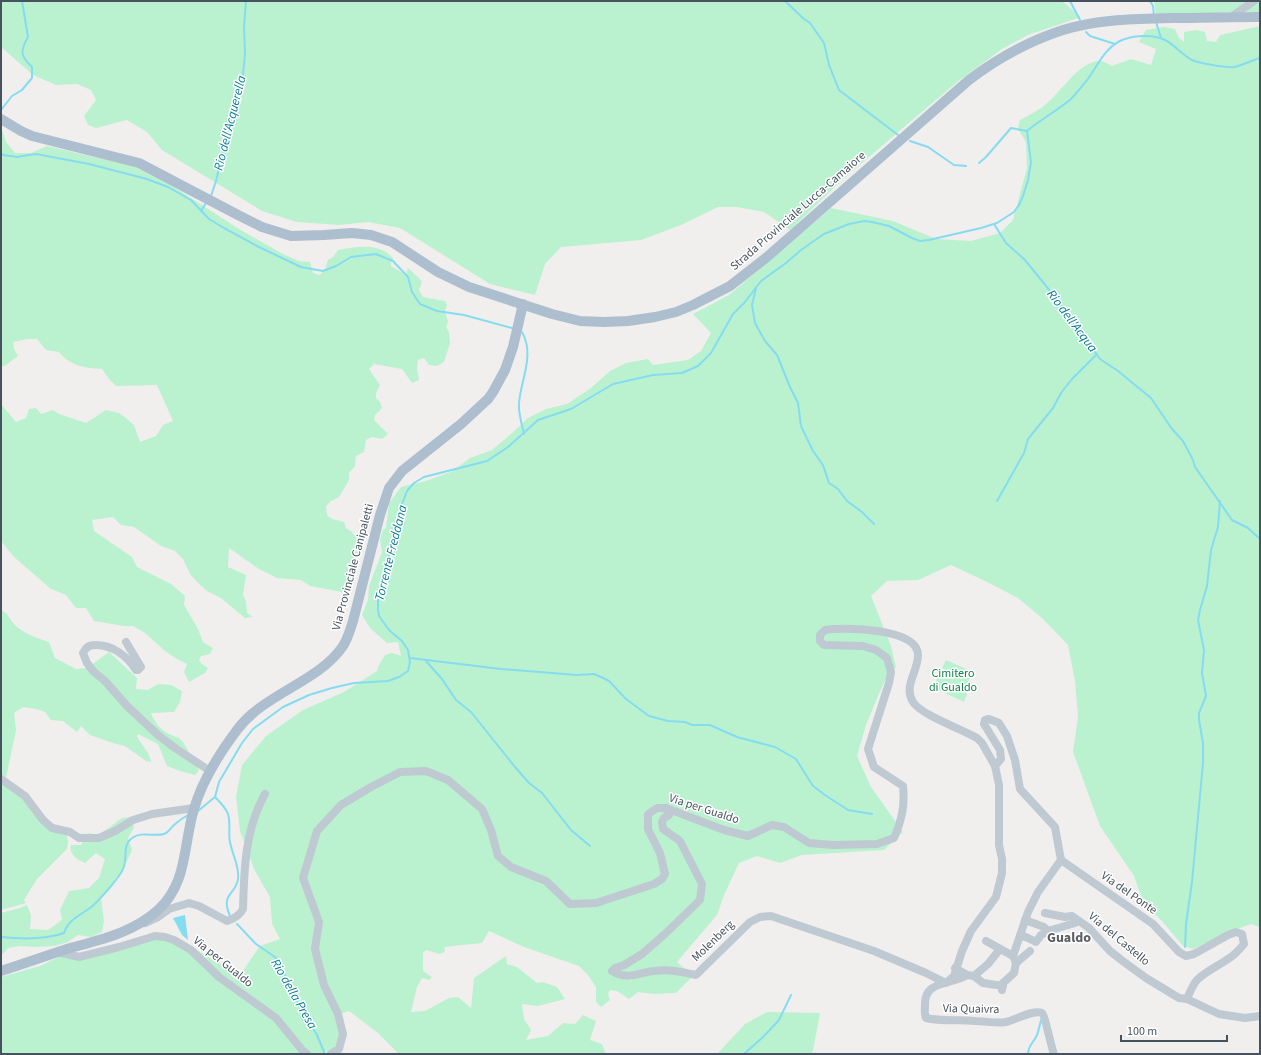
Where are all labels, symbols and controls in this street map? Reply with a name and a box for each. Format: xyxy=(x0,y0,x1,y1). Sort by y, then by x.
water label: Rio dell'Acquerella xyxy=(209,73,251,173)
street label: Strada Provinciale Lucca-Camaiore xyxy=(727,147,869,275)
water label: Rio dell'Acqua xyxy=(1042,286,1102,356)
street label: Via Provinciale Canipaletti xyxy=(328,502,378,632)
water label: Torrente Freddana xyxy=(370,503,412,603)
park label: Cimitero di Gualdo xyxy=(929,665,977,696)
street label: Via per Gualdo xyxy=(667,790,741,828)
street label: Via del Ponte xyxy=(1097,867,1161,919)
street label: Via del Castello xyxy=(1084,908,1154,970)
street label: Molenberg xyxy=(688,916,738,966)
district label: Gualdo xyxy=(1047,928,1091,948)
street label: Via per Gualdo xyxy=(189,932,257,992)
water label: Rio della Presa xyxy=(267,955,321,1033)
street label: Via Quaivra xyxy=(943,1000,999,1018)
scale bar xyxy=(1121,1017,1227,1043)
text: 100 m xyxy=(1127,1023,1157,1040)

